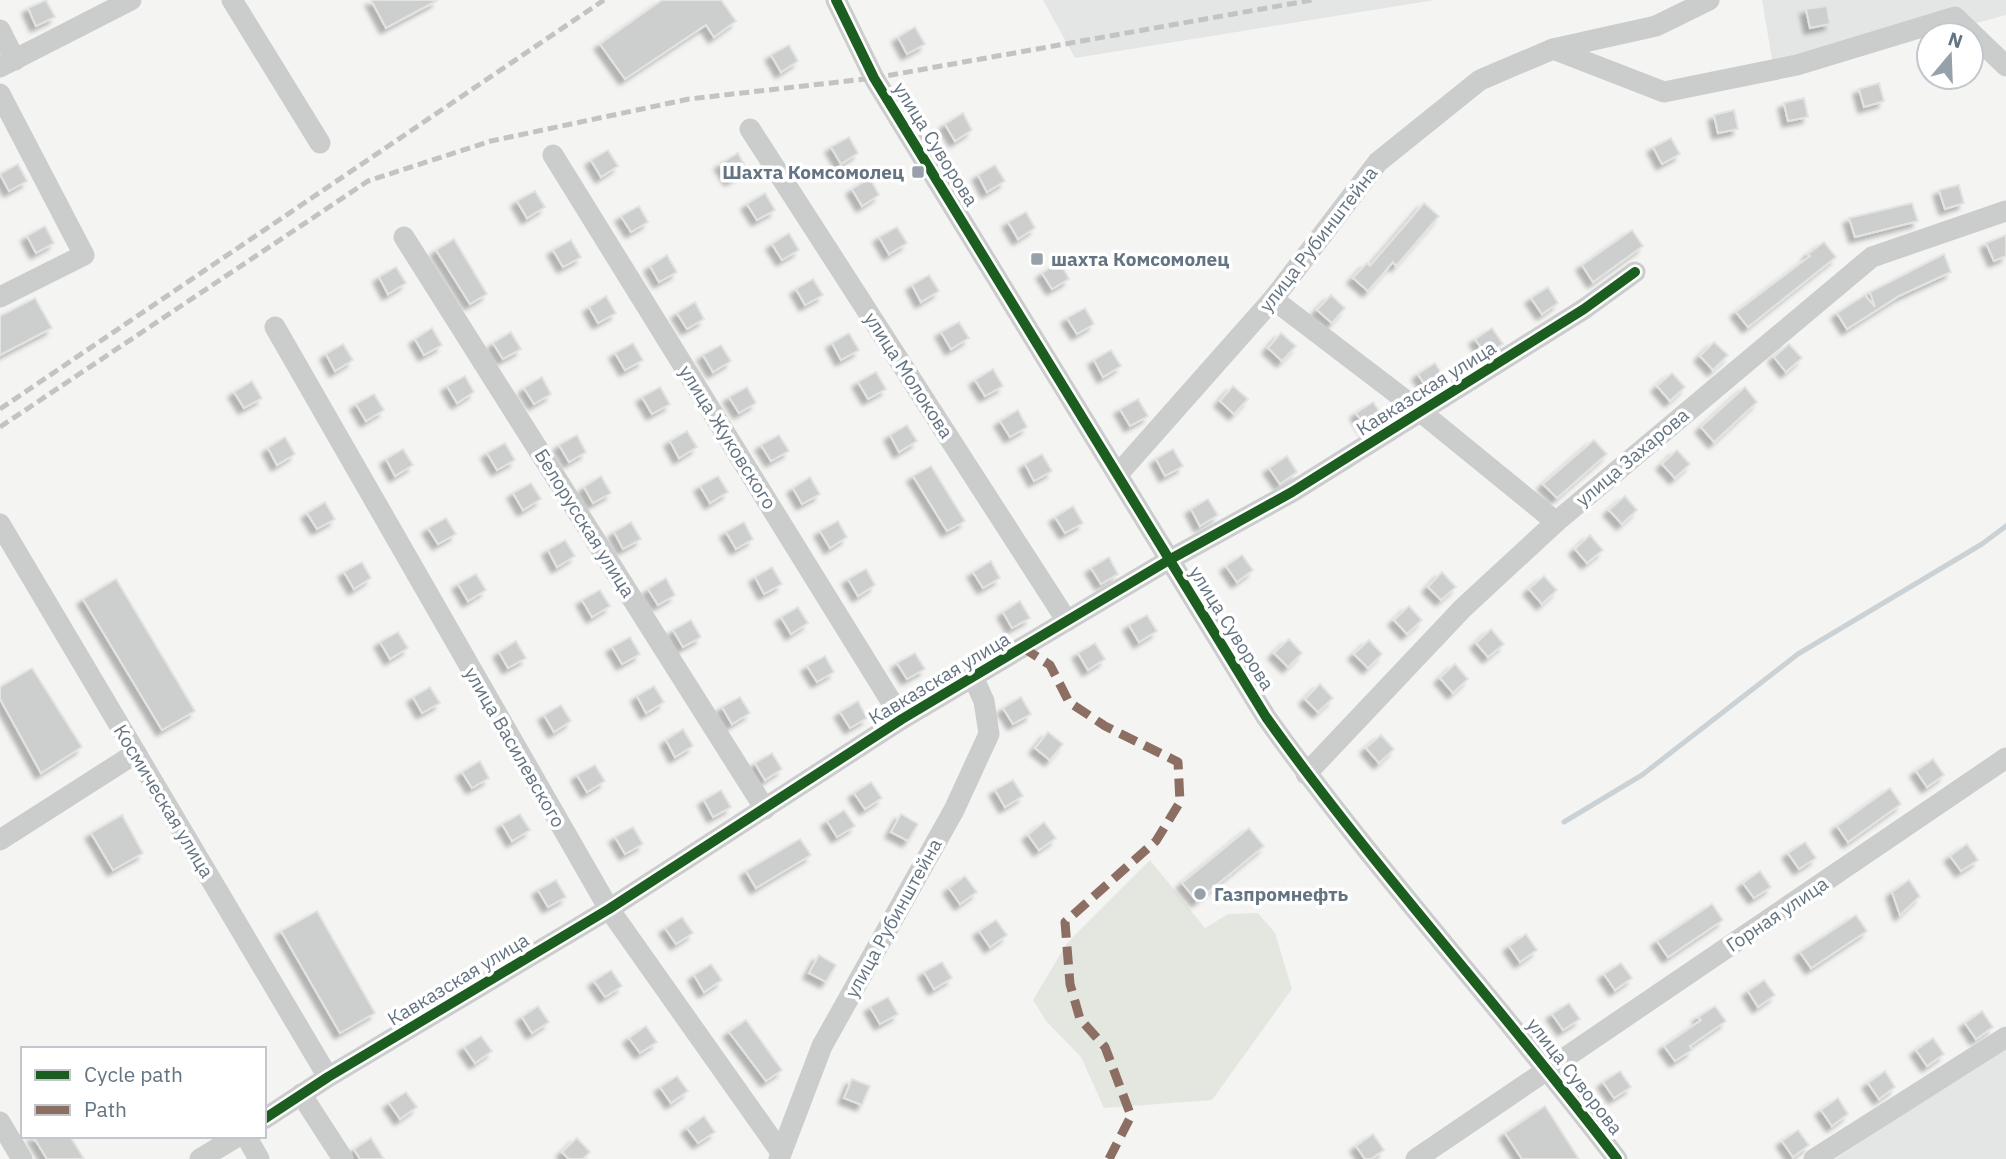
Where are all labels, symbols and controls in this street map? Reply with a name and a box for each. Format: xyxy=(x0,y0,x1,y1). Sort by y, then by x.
north arrow xyxy=(1915,21,1985,91)
text: N xyxy=(1945,26,1966,54)
street label: улица Суворова xyxy=(888,77,984,211)
place label: Шахта Комсомолец xyxy=(722,160,904,184)
street label: улица Рубинштейна xyxy=(1254,161,1382,317)
marker: Шахта Комсомолец xyxy=(910,164,926,180)
place label: шахта Комсомолец xyxy=(1051,247,1229,271)
marker: шахта Комсомолец xyxy=(1029,251,1045,267)
street label: улица Молокова xyxy=(859,307,959,443)
street label: Кавказская улица xyxy=(1352,335,1500,441)
street label: улица Жуковского xyxy=(674,361,782,513)
street label: улица Захарова xyxy=(1570,403,1694,511)
street label: Белорусская улица xyxy=(530,444,640,602)
street label: улица Суворова xyxy=(1184,561,1280,695)
street label: Кавказская улица xyxy=(864,626,1014,730)
street label: улица Василевского xyxy=(459,663,571,831)
street label: Космическая улица xyxy=(109,720,219,882)
street label: улица Рубинштейна xyxy=(839,834,947,1002)
street label: Горная улица xyxy=(1721,871,1833,957)
place label: Газпромнефть xyxy=(1214,882,1349,906)
marker: Газпромнефть xyxy=(1192,886,1208,902)
street label: Кавказская улица xyxy=(383,927,533,1031)
street label: улица Суворова xyxy=(1522,1013,1628,1139)
legend xyxy=(21,1047,266,1138)
text: Cycle path xyxy=(84,1060,183,1088)
text: Path xyxy=(84,1095,127,1123)

